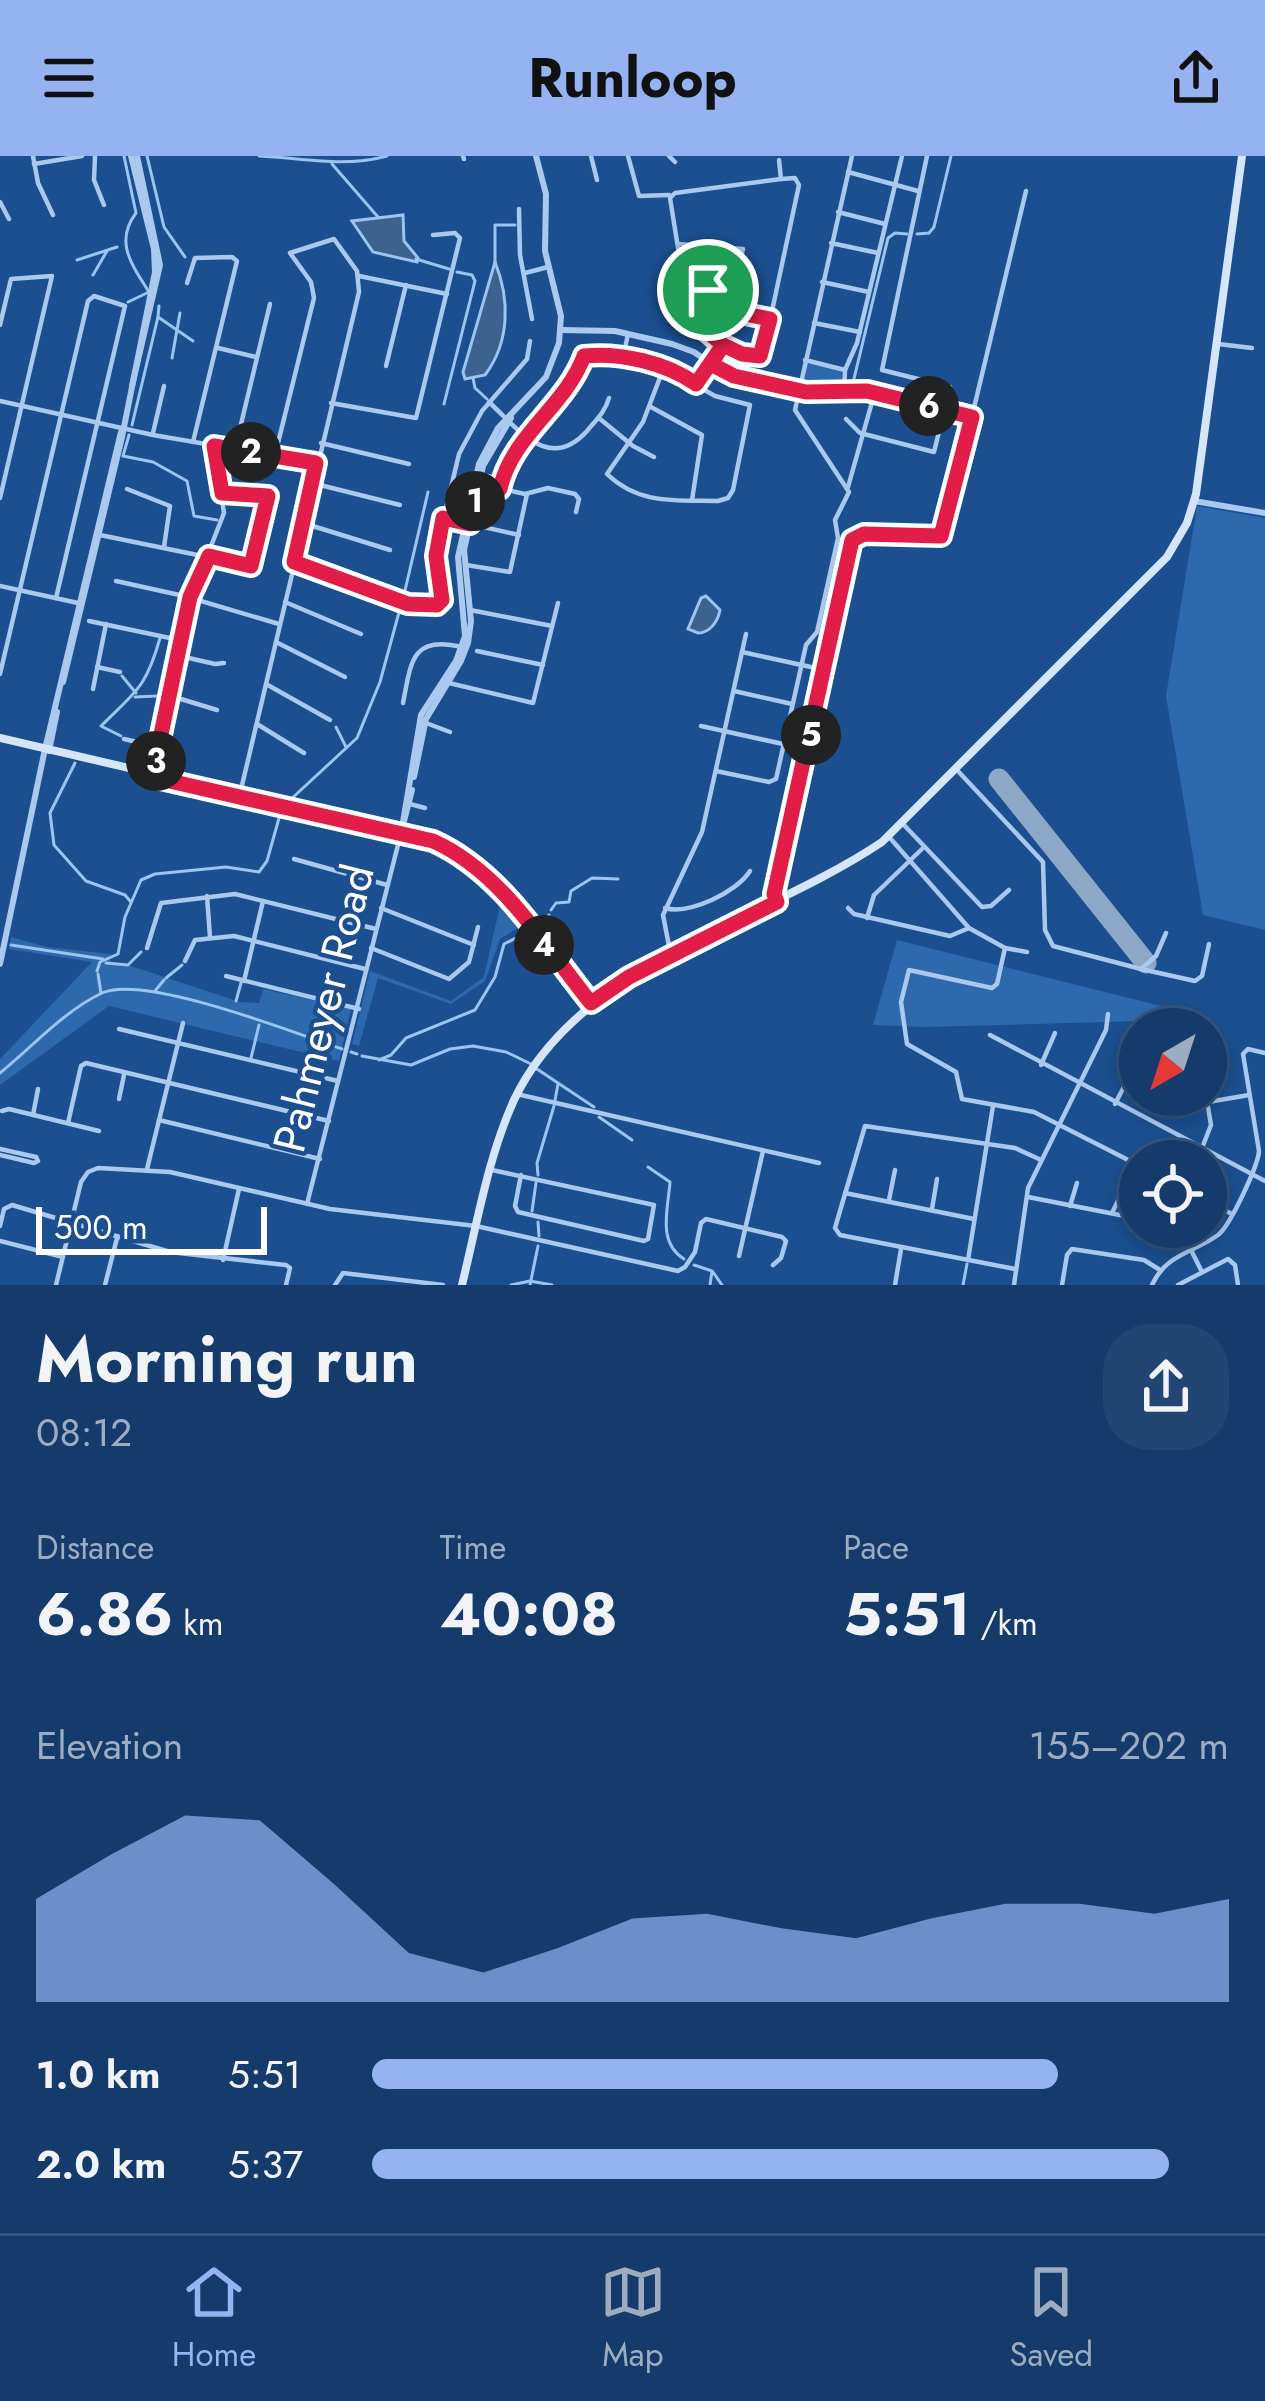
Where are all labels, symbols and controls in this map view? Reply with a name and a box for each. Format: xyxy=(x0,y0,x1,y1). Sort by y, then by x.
text: Runloop xyxy=(528,39,737,117)
icon: menu xyxy=(36,45,102,111)
icon: share xyxy=(1163,45,1229,111)
pin xyxy=(657,239,759,341)
icon: arrive xyxy=(675,257,741,323)
pin: 6 xyxy=(899,376,959,436)
text: 6 xyxy=(918,382,940,429)
pin: 2 xyxy=(221,422,281,482)
text: 2 xyxy=(240,428,262,475)
pin: 1 xyxy=(445,471,505,531)
text: 1 xyxy=(467,477,483,524)
pin: 5 xyxy=(781,705,841,765)
text: 5 xyxy=(800,711,822,758)
pin: 3 xyxy=(126,731,186,791)
text: 3 xyxy=(146,737,166,784)
street label: Pahmeyer Road xyxy=(256,857,391,1159)
pin: 4 xyxy=(514,915,574,975)
text: 4 xyxy=(532,921,556,968)
north arrow xyxy=(1119,1008,1227,1116)
map controls xyxy=(1119,1008,1227,1248)
button: locate xyxy=(1119,1140,1227,1248)
scale bar xyxy=(36,1201,267,1254)
text: 500 m xyxy=(54,1204,148,1251)
text: Morning run xyxy=(36,1311,418,1407)
button: share xyxy=(1103,1324,1229,1450)
text: 08:12 xyxy=(36,1404,132,1461)
text: Distance xyxy=(36,1524,154,1571)
text: Time xyxy=(440,1524,506,1571)
text: Pace xyxy=(843,1524,909,1571)
text: 6.86 xyxy=(36,1571,173,1658)
text: 40:08 xyxy=(440,1571,618,1658)
text: 5:51 xyxy=(843,1571,971,1658)
text: km xyxy=(173,1600,223,1647)
text: /km xyxy=(971,1600,1038,1647)
text: Elevation xyxy=(36,1717,183,1774)
text: 155–202 m xyxy=(1029,1717,1229,1774)
text: 1.0 km xyxy=(36,2046,160,2103)
text: 5:51 xyxy=(228,2046,301,2103)
text: 2.0 km xyxy=(36,2136,166,2193)
text: 5:37 xyxy=(228,2136,303,2193)
tab: Home xyxy=(172,2259,256,2378)
tab: Map xyxy=(600,2259,666,2378)
tab: Saved xyxy=(1010,2259,1093,2378)

